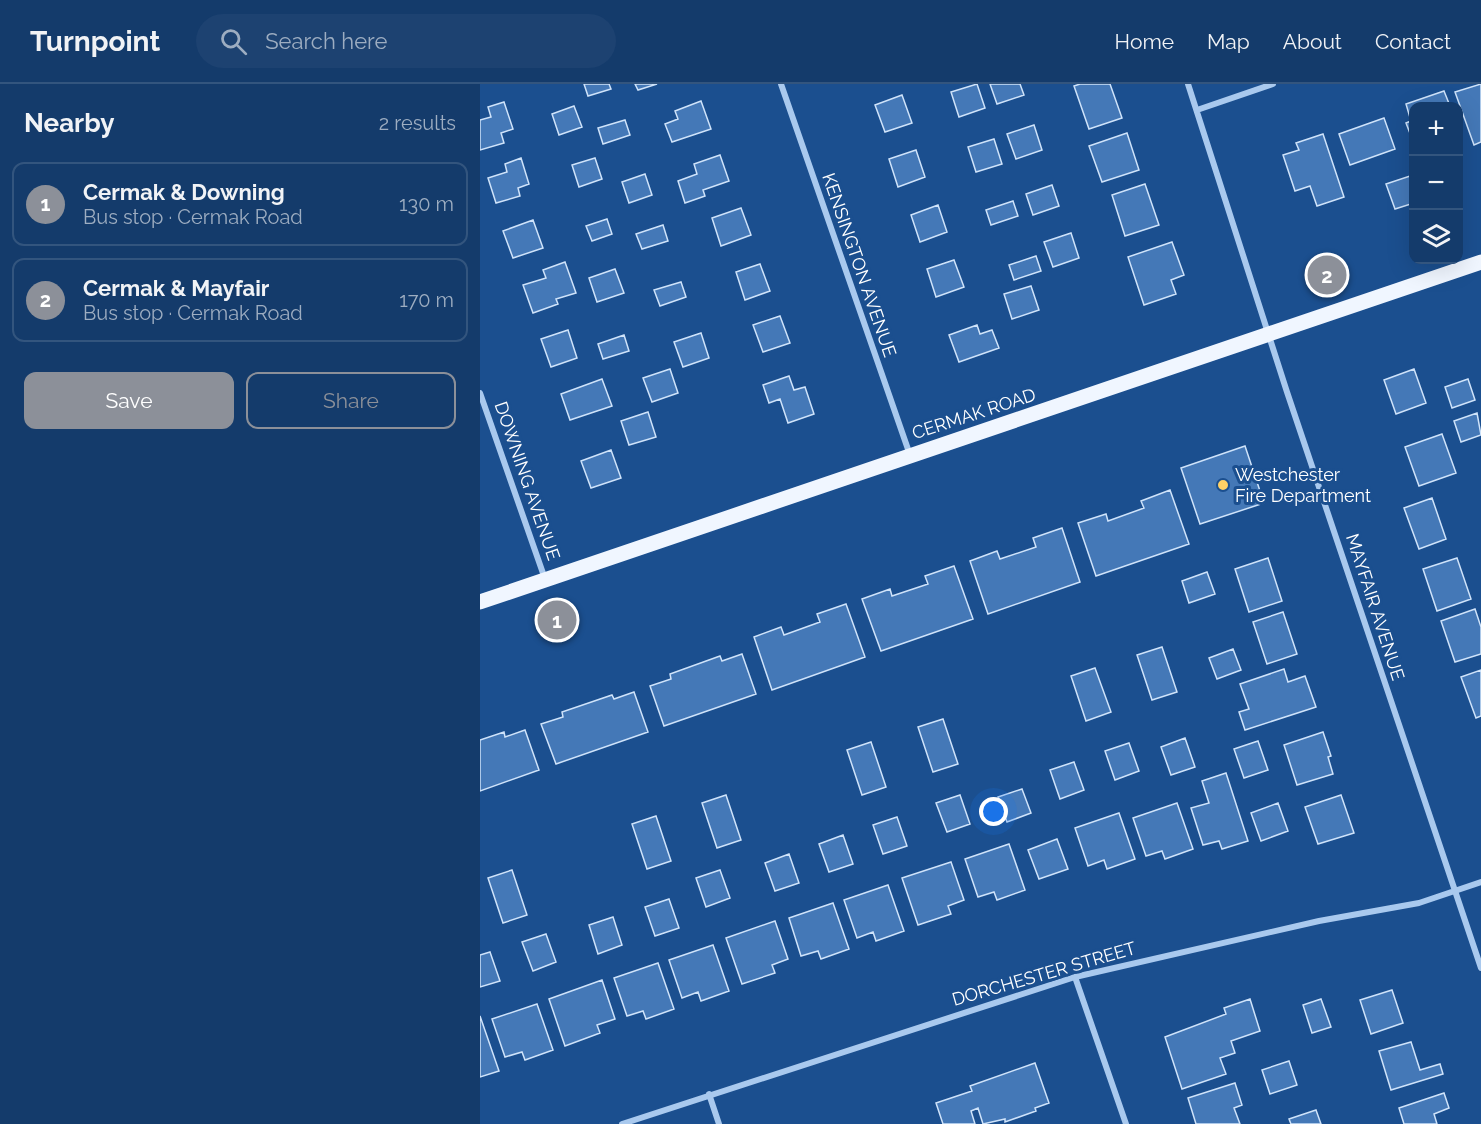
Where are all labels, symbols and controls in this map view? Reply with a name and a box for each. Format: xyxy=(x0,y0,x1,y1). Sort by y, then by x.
search box xyxy=(196,14,616,68)
text: Turnpoint xyxy=(30,25,160,58)
icon: search xyxy=(217,25,250,58)
text: Search here xyxy=(265,28,387,54)
text: Home xyxy=(1115,29,1174,54)
text: Map xyxy=(1207,29,1250,54)
text: About xyxy=(1283,29,1342,54)
text: Contact xyxy=(1375,29,1451,54)
map controls xyxy=(1409,102,1463,264)
button: + xyxy=(1409,102,1463,156)
text: Nearby xyxy=(24,108,114,138)
text: 2 results xyxy=(379,111,456,135)
button: − xyxy=(1409,156,1463,210)
street label: KENSINGTON AVENUE xyxy=(818,170,901,360)
text: Cermak & Downing xyxy=(83,179,285,205)
text: 1 xyxy=(41,192,50,216)
text: 130 m xyxy=(399,192,454,216)
text: Bus stop · Cermak Road xyxy=(83,205,303,229)
button: layers xyxy=(1409,210,1463,264)
pin: 2 xyxy=(1308,252,1346,297)
text: Cermak & Mayfair xyxy=(83,275,269,301)
text: 2 xyxy=(40,288,51,312)
text: 170 m xyxy=(399,288,454,312)
text: Bus stop · Cermak Road xyxy=(83,301,303,325)
button: Save xyxy=(24,372,234,429)
button: Share xyxy=(246,372,456,429)
street label: CERMAK ROAD xyxy=(909,384,1038,443)
street label: DOWNING AVENUE xyxy=(490,399,565,563)
place label: Westchester Fire Department xyxy=(1235,464,1371,506)
marker: Westchester Fire Department xyxy=(1216,478,1230,492)
street label: MAYFAIR AVENUE xyxy=(1342,531,1409,683)
pin: 1 xyxy=(538,598,577,642)
your location xyxy=(979,797,1008,826)
street label: DORCHESTER STREET xyxy=(949,937,1138,1010)

